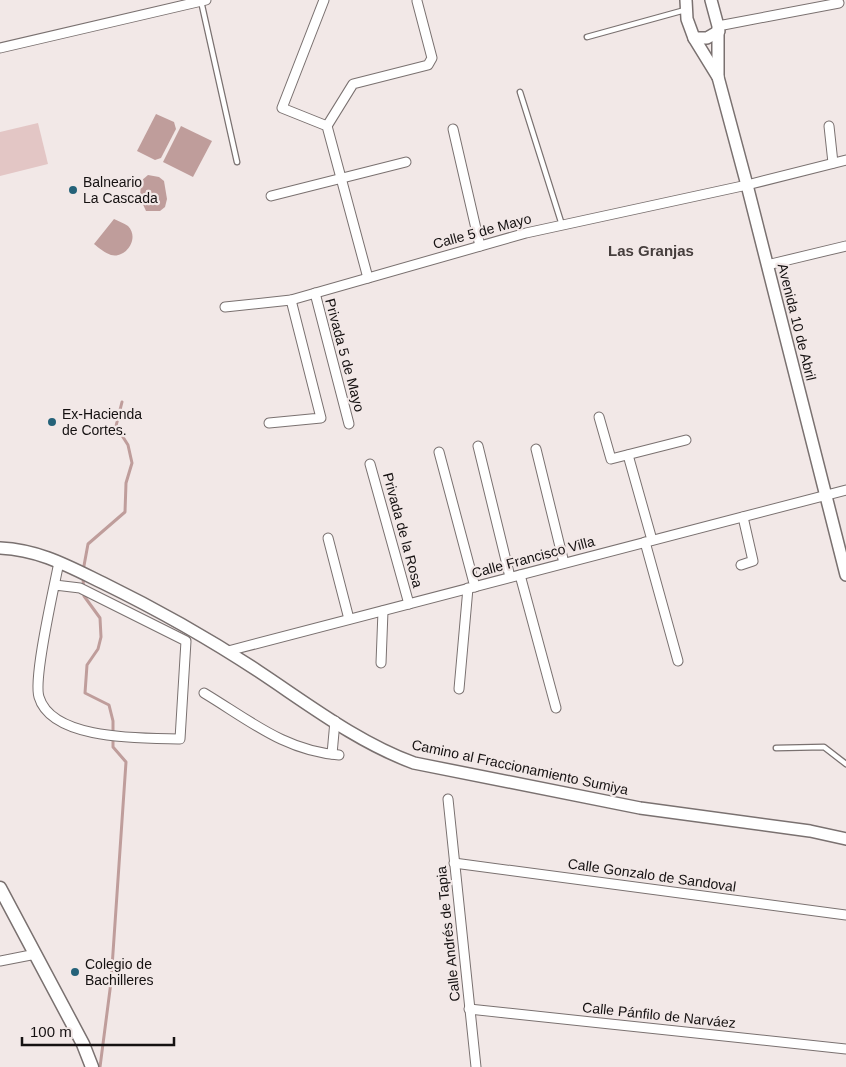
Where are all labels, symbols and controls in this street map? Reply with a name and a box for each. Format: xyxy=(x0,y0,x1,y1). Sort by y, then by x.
place label: Balneario La Cascada xyxy=(83,174,158,206)
marker: Balneario La Cascada xyxy=(67,184,79,196)
street label: Calle 5 de Mayo xyxy=(431,210,533,252)
district label: Las Granjas xyxy=(608,242,694,259)
street label: Avenida 10 de Abril xyxy=(775,262,819,382)
street label: Privada 5 de Mayo xyxy=(322,297,368,414)
place label: Ex-Hacienda de Cortes. xyxy=(62,406,142,438)
marker: Ex-Hacienda de Cortes. xyxy=(46,416,58,428)
street label: Privada de la Rosa xyxy=(380,471,426,589)
street label: Calle Francisco Villa xyxy=(470,533,596,581)
street label: Camino al Fraccionamiento Sumiya xyxy=(410,736,630,798)
street label: Calle Gonzalo de Sandoval xyxy=(567,855,737,895)
street label: Calle Andrés de Tapia xyxy=(433,865,463,1002)
place label: Colegio de Bachilleres xyxy=(85,956,153,988)
marker: Colegio de Bachilleres xyxy=(69,966,81,978)
street label: Calle Pánfilo de Narváez xyxy=(582,999,736,1031)
scale bar xyxy=(22,1014,175,1046)
text: 100 m xyxy=(30,1023,72,1040)

